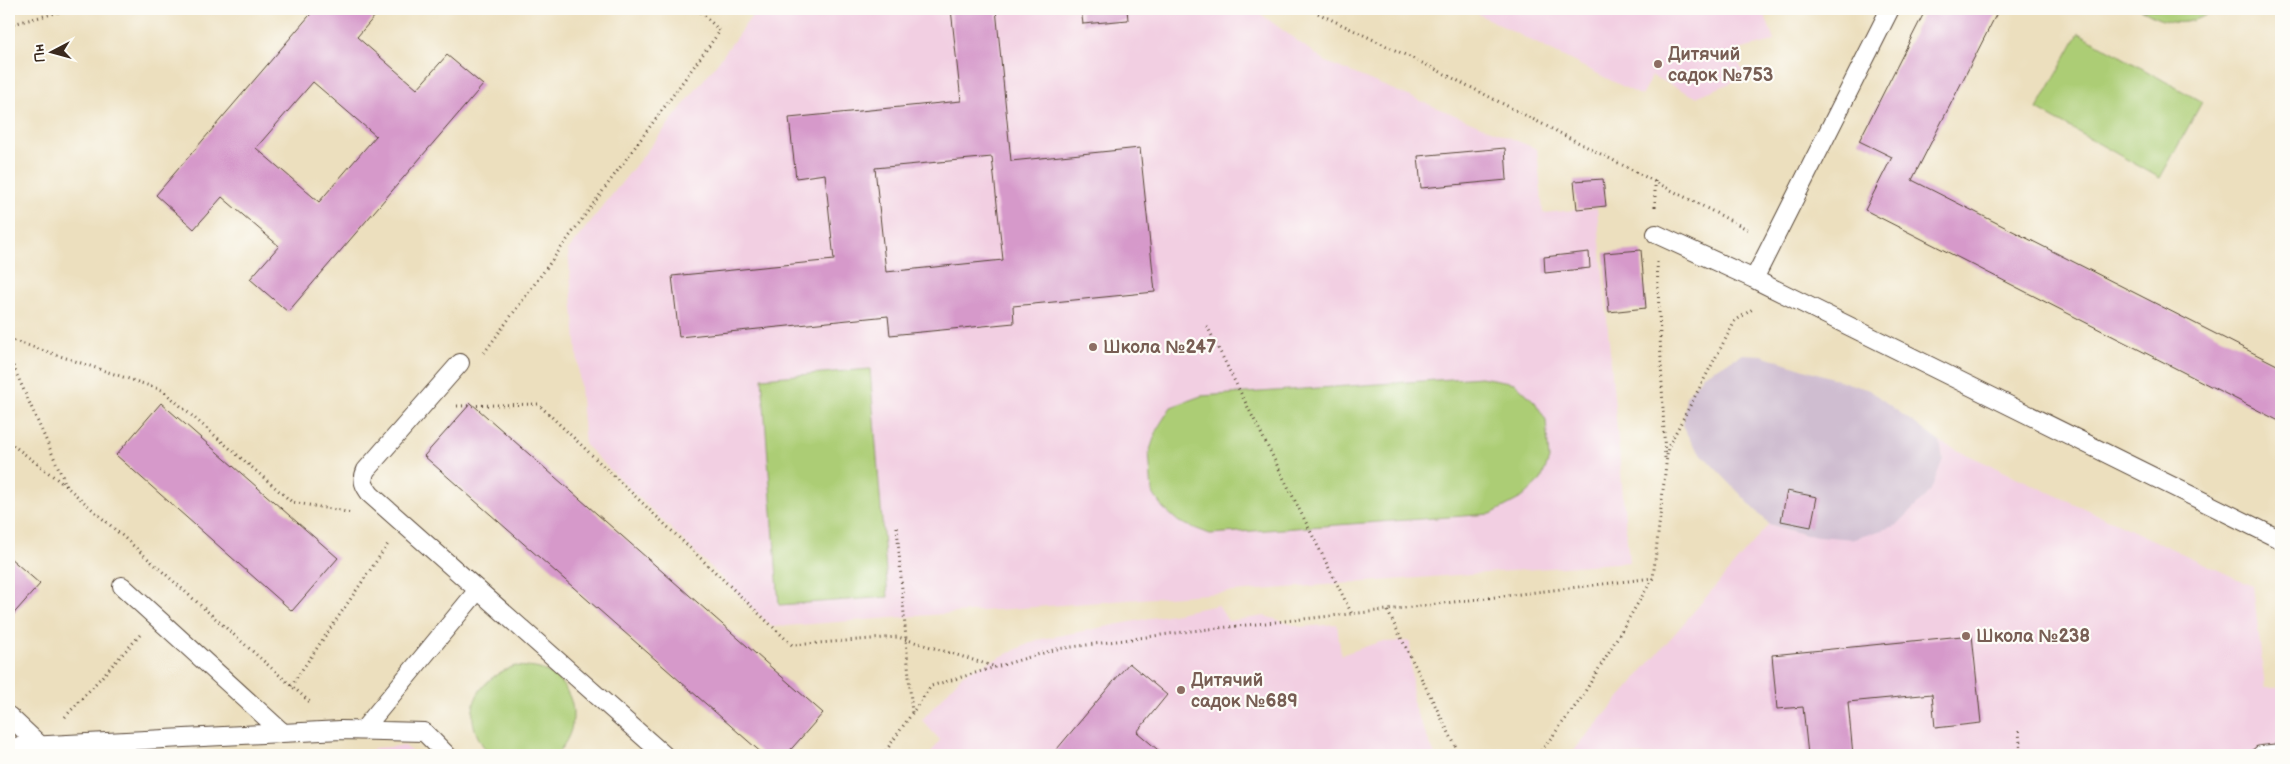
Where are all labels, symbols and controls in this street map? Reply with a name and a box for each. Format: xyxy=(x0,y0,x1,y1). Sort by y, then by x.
north arrow xyxy=(28,28,78,78)
text: Пн xyxy=(30,43,49,63)
place label: Дитячий садок №753 xyxy=(1668,44,1773,86)
marker: Дитячий садок №753 xyxy=(1652,58,1664,70)
place label: Школа №247 xyxy=(1103,337,1216,358)
marker: Школа №247 xyxy=(1087,341,1099,353)
place label: Школа №238 xyxy=(1976,626,2090,647)
marker: Школа №238 xyxy=(1960,630,1972,642)
place label: Дитячий садок №689 xyxy=(1191,670,1298,712)
marker: Дитячий садок №689 xyxy=(1175,684,1187,696)

